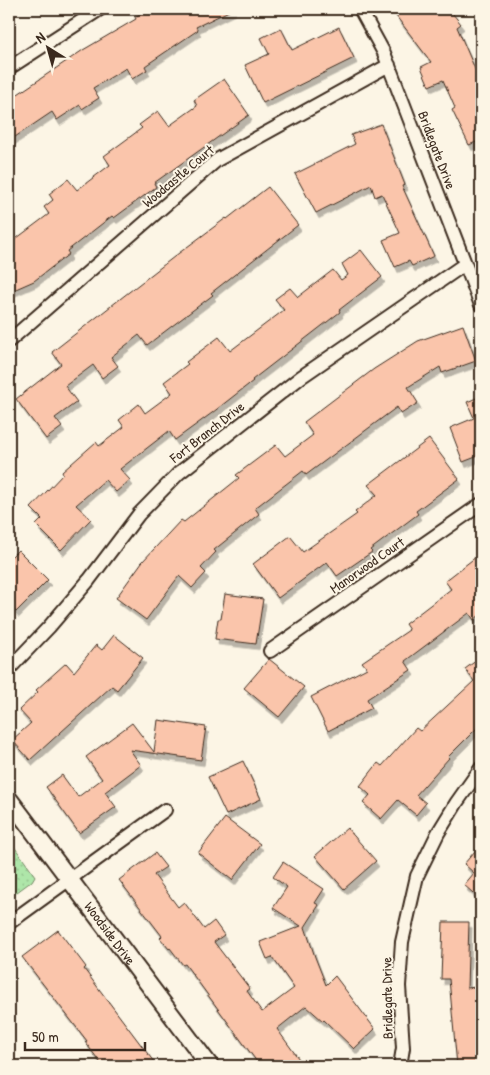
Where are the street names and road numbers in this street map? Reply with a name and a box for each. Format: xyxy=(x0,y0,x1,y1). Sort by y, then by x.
street label: Bridlegate Drive xyxy=(413,108,461,192)
street label: Woodcastle Court xyxy=(138,140,218,211)
street label: Fort Branch Drive xyxy=(165,396,248,467)
street label: Manorwood Court xyxy=(326,532,408,597)
street label: Woodside Drive xyxy=(80,897,141,969)
street label: Bridlegate Drive xyxy=(376,956,398,1039)

